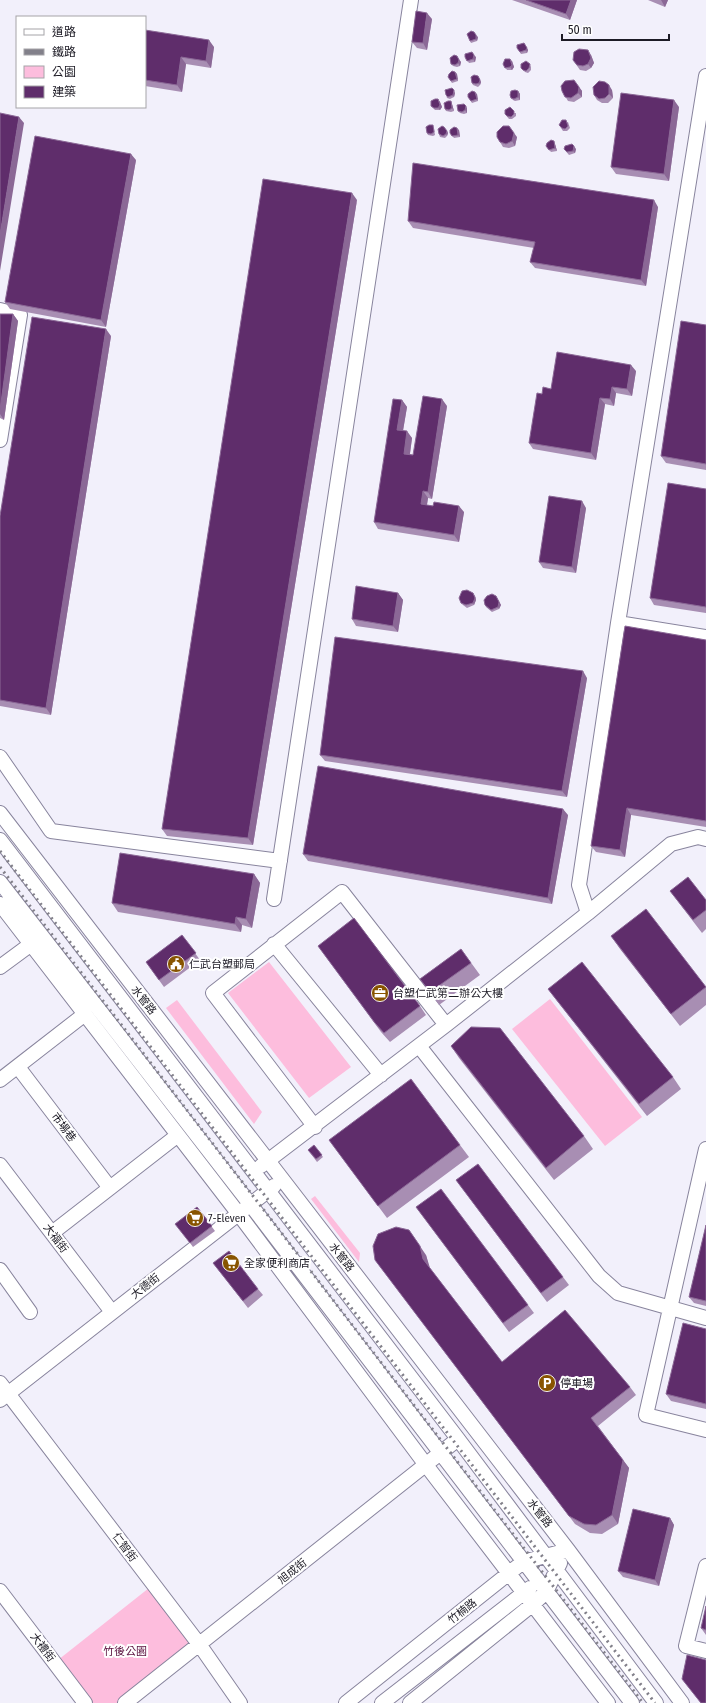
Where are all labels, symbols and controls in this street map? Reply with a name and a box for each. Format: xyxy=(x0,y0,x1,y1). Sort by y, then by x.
legend xyxy=(16,16,146,108)
scale bar xyxy=(562,16,669,42)
text: 50 m xyxy=(568,23,592,37)
text: 道路 xyxy=(52,25,76,39)
text: 鐵路 xyxy=(52,45,76,59)
text: 公園 xyxy=(52,65,76,79)
text: 建築 xyxy=(52,85,76,99)
public building icon: 仁武台塑郵局 xyxy=(166,954,186,974)
place label: 仁武台塑郵局 xyxy=(189,958,255,971)
street label: 水管路 xyxy=(128,983,159,1017)
office icon: 台塑仁武第二辦公大樓 xyxy=(370,983,390,1003)
place label: 台塑仁武第二辦公大樓 xyxy=(393,987,503,1000)
street label: 市場巷 xyxy=(48,1110,79,1144)
supermarket icon: 7-Eleven xyxy=(185,1208,205,1228)
place label: 7-Eleven xyxy=(208,1212,246,1225)
street label: 大福街 xyxy=(40,1221,71,1255)
street label: 水管路 xyxy=(326,1240,357,1274)
supermarket icon: 全家便利商店 xyxy=(221,1253,241,1273)
place label: 全家便利商店 xyxy=(244,1257,310,1270)
street label: 大德街 xyxy=(128,1271,162,1302)
parking icon: 停車場 xyxy=(537,1373,557,1393)
place label: 停車場 xyxy=(560,1377,593,1390)
street label: 水管路 xyxy=(524,1496,555,1530)
street label: 仁智街 xyxy=(109,1530,140,1564)
street label: 旭成街 xyxy=(275,1556,309,1587)
street label: 竹楠路 xyxy=(445,1596,479,1627)
street label: 大禮街 xyxy=(27,1630,58,1664)
park label: 竹後公園 xyxy=(103,1645,147,1658)

